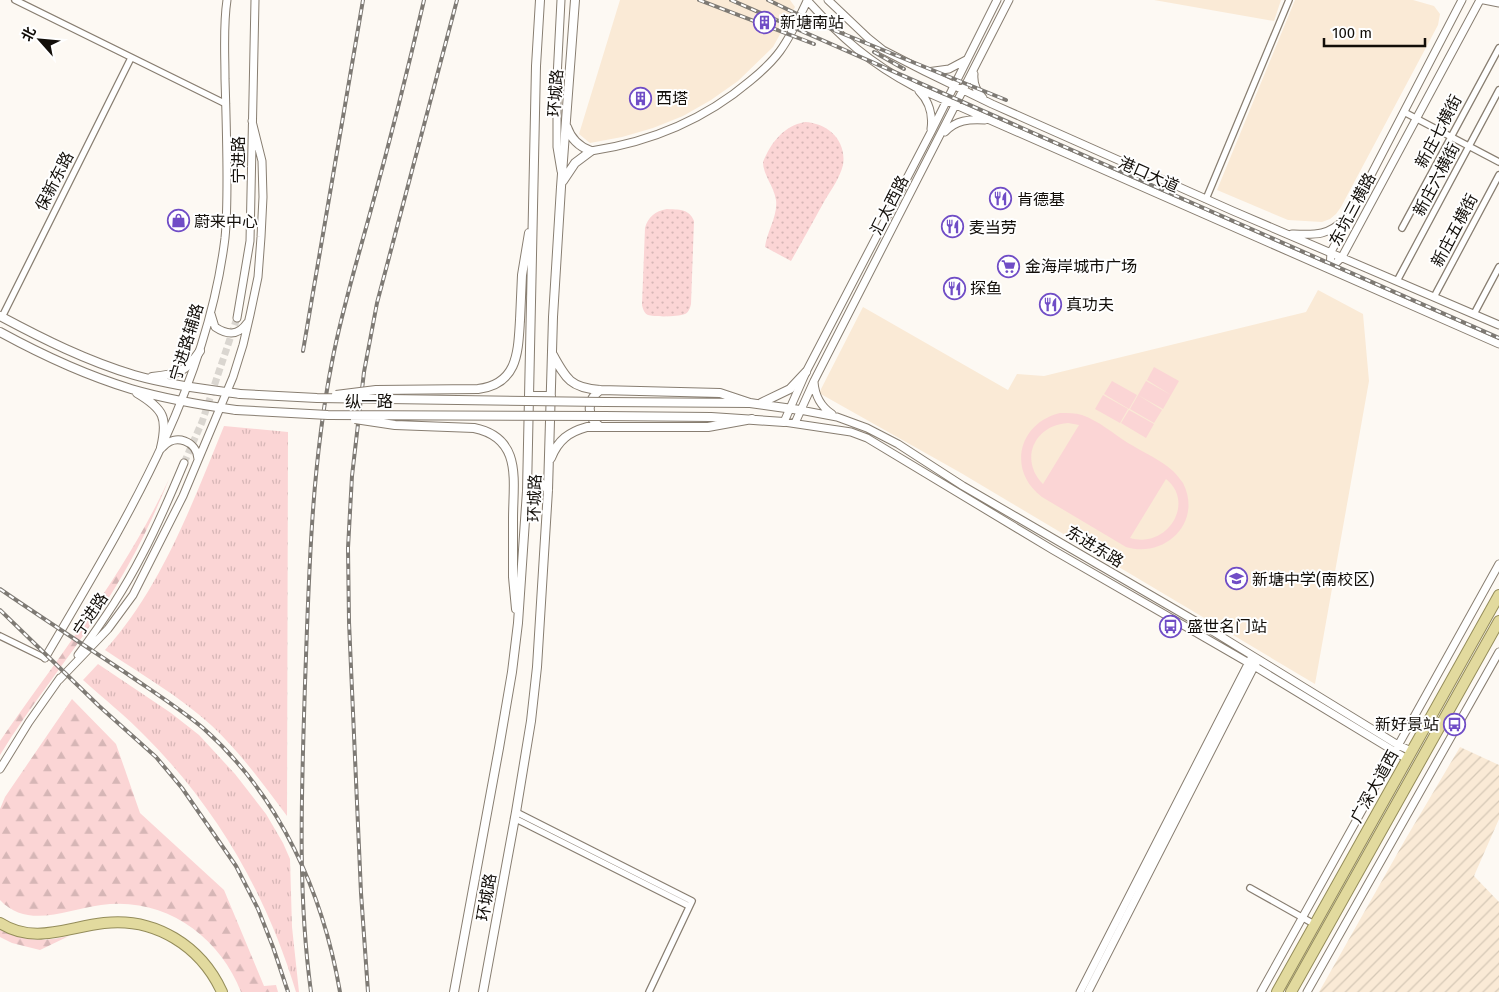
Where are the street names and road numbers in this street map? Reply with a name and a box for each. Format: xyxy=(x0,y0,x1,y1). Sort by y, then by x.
street label: 环城路 xyxy=(544,68,567,118)
street label: 新庄七横街 xyxy=(1411,91,1466,171)
street label: 宁进路 xyxy=(229,136,248,184)
street label: 新庄六横街 xyxy=(1409,139,1464,219)
street label: 保新东路 xyxy=(31,148,77,214)
street label: 港口大道 xyxy=(1116,153,1182,196)
street label: 东坑三横路 xyxy=(1325,169,1380,249)
street label: 汇太西路 xyxy=(866,172,912,238)
street label: 新庄五横街 xyxy=(1427,190,1482,270)
street label: 宁进路辅路 xyxy=(166,301,207,383)
street label: 纵一路 xyxy=(345,392,393,411)
street label: 环城路 xyxy=(524,474,545,522)
street label: 东进东路 xyxy=(1062,522,1127,571)
street label: 宁进路 xyxy=(69,589,112,639)
street label: 广深大道西 xyxy=(1347,747,1402,826)
street label: 环城路 xyxy=(473,872,500,922)

